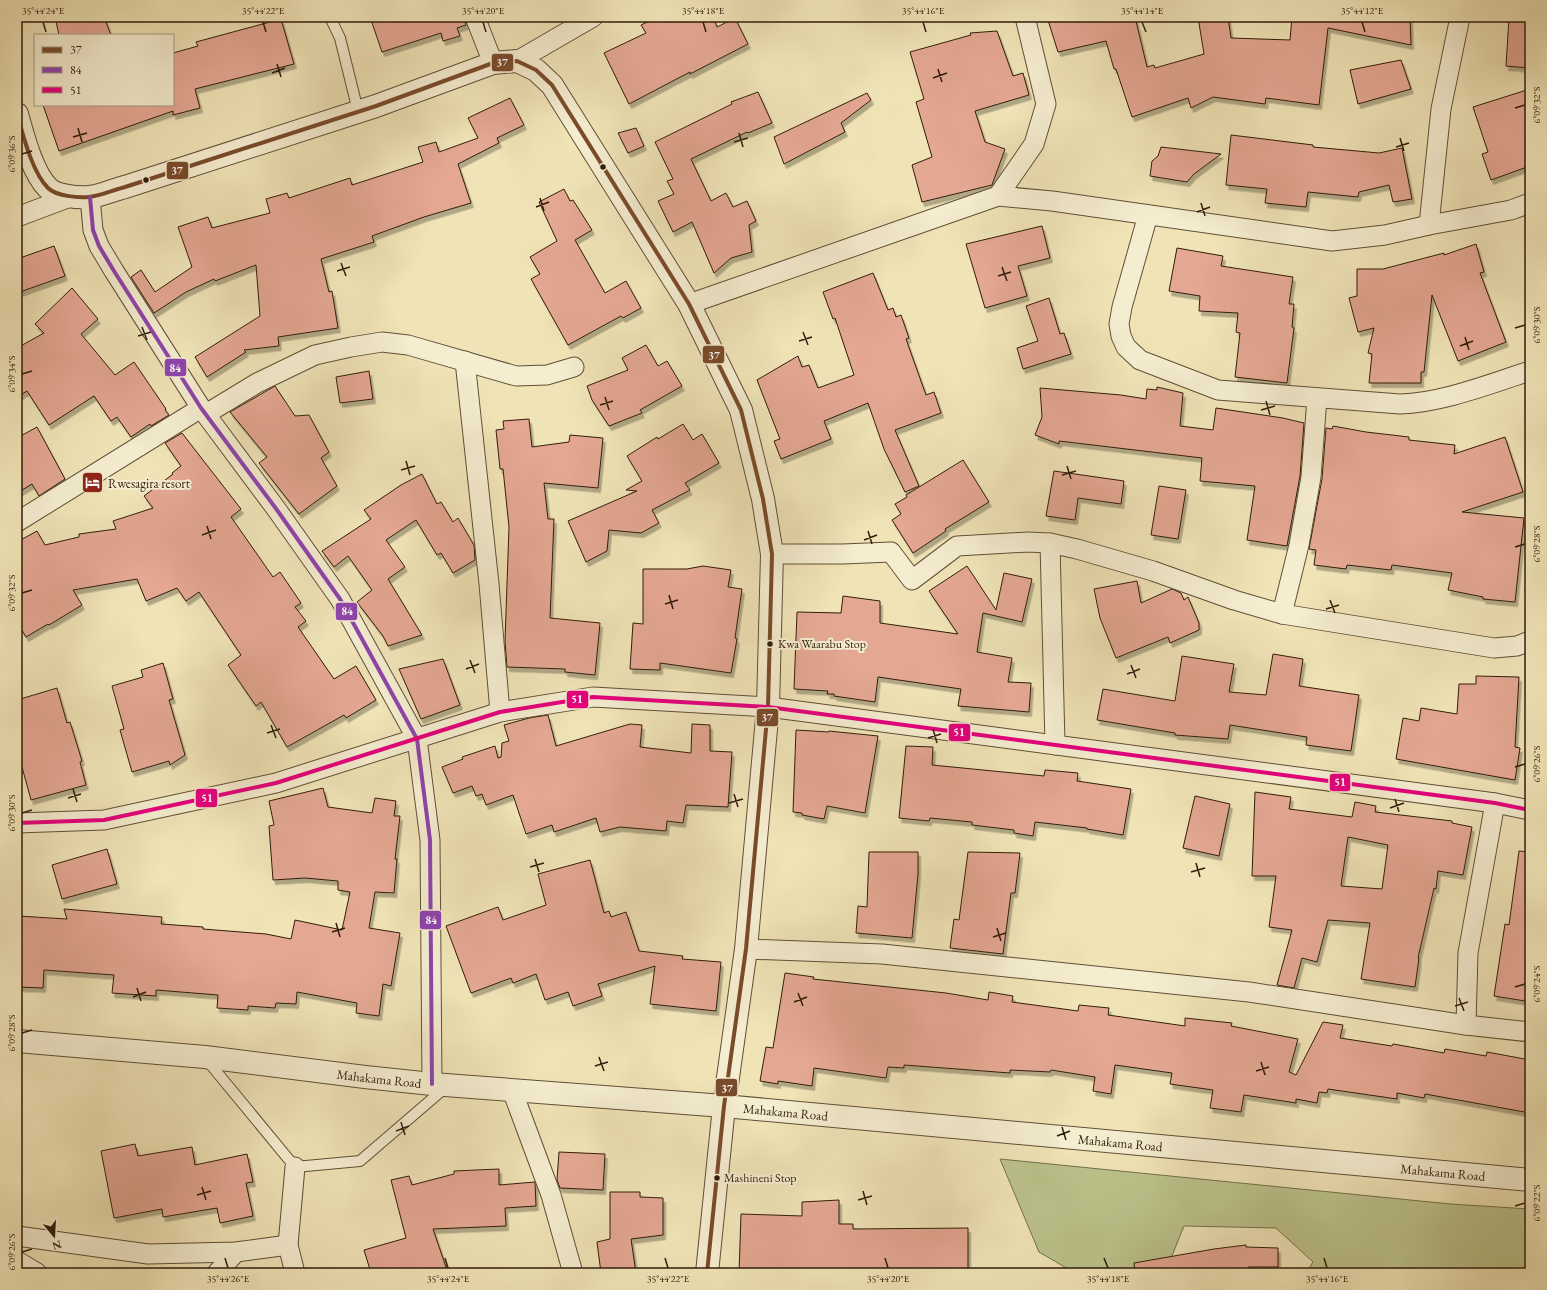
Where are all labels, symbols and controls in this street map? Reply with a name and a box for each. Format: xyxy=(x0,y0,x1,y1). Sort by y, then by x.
text: 35°44'24"E xyxy=(22,4,65,17)
text: 35°44'22"E xyxy=(242,4,285,17)
text: 35°44'20"E xyxy=(462,4,505,17)
text: 35°44'18"E xyxy=(682,4,725,17)
text: 35°44'16"E xyxy=(902,4,945,17)
text: 35°44'14"E xyxy=(1121,4,1164,17)
text: 35°44'12"E xyxy=(1341,4,1384,17)
legend xyxy=(34,34,174,106)
text: 37 xyxy=(70,42,82,58)
line badge: 37 xyxy=(491,53,514,72)
text: 37 xyxy=(496,55,508,69)
text: 84 xyxy=(70,62,82,78)
text: 51 xyxy=(70,82,82,98)
text: 6°09'32"S xyxy=(1530,86,1543,123)
text: 6°09'36"S xyxy=(5,135,18,172)
line badge: 37 xyxy=(166,161,189,180)
unlabelled marker xyxy=(598,162,608,172)
text: 37 xyxy=(171,163,183,177)
unlabelled marker xyxy=(141,175,151,185)
text: 6°09'30"S xyxy=(1530,306,1543,343)
line badge: 37 xyxy=(702,345,725,364)
text: 37 xyxy=(708,348,720,362)
text: 6°09'34"S xyxy=(5,355,18,392)
line badge: 84 xyxy=(164,358,187,377)
text: 84 xyxy=(169,361,181,375)
hotel icon: Rwesagira resort xyxy=(80,470,106,496)
place label: Rwesagira resort xyxy=(108,475,190,492)
text: 6°09'28"S xyxy=(1530,525,1543,562)
text: 6°09'32"S xyxy=(5,574,18,611)
line badge: 84 xyxy=(335,602,358,621)
text: 84 xyxy=(341,604,353,618)
place label: Kwa Waarabu Stop xyxy=(778,636,866,652)
marker: Kwa Waarabu Stop xyxy=(765,639,775,649)
line badge: 51 xyxy=(566,690,589,709)
text: 51 xyxy=(571,692,583,706)
line badge: 37 xyxy=(756,708,779,727)
text: 37 xyxy=(761,710,773,724)
line badge: 51 xyxy=(948,723,971,742)
text: 51 xyxy=(953,725,965,739)
text: 6°09'26"S xyxy=(1530,745,1543,782)
line badge: 51 xyxy=(1329,773,1351,792)
text: 51 xyxy=(1334,775,1346,789)
line badge: 51 xyxy=(195,788,218,808)
text: 51 xyxy=(201,791,213,805)
text: 6°09'30"S xyxy=(5,794,18,831)
line badge: 84 xyxy=(419,910,442,930)
text: 84 xyxy=(425,913,437,927)
text: 6°09'24"S xyxy=(1530,965,1543,1002)
text: 6°09'28"S xyxy=(5,1014,18,1051)
street label: Mahakama Road xyxy=(336,1065,423,1091)
line badge: 37 xyxy=(715,1078,738,1097)
text: 37 xyxy=(721,1081,733,1095)
street label: Mahakama Road xyxy=(743,1099,829,1124)
street label: Mahakama Road xyxy=(1077,1130,1164,1155)
street label: Mahakama Road xyxy=(1400,1160,1486,1184)
place label: Mashineni Stop xyxy=(724,1170,797,1186)
marker: Mashineni Stop xyxy=(712,1173,722,1183)
text: 6°09'22"S xyxy=(1530,1184,1543,1221)
north arrow xyxy=(34,1216,74,1256)
text: 6°09'26"S xyxy=(5,1233,18,1270)
text: N xyxy=(51,1237,63,1254)
text: 35°44'26"E xyxy=(207,1272,250,1285)
text: 35°44'24"E xyxy=(427,1272,470,1285)
text: 35°44'22"E xyxy=(647,1272,690,1285)
text: 35°44'20"E xyxy=(867,1272,910,1285)
text: 35°44'18"E xyxy=(1087,1272,1130,1285)
text: 35°44'16"E xyxy=(1306,1272,1349,1285)

